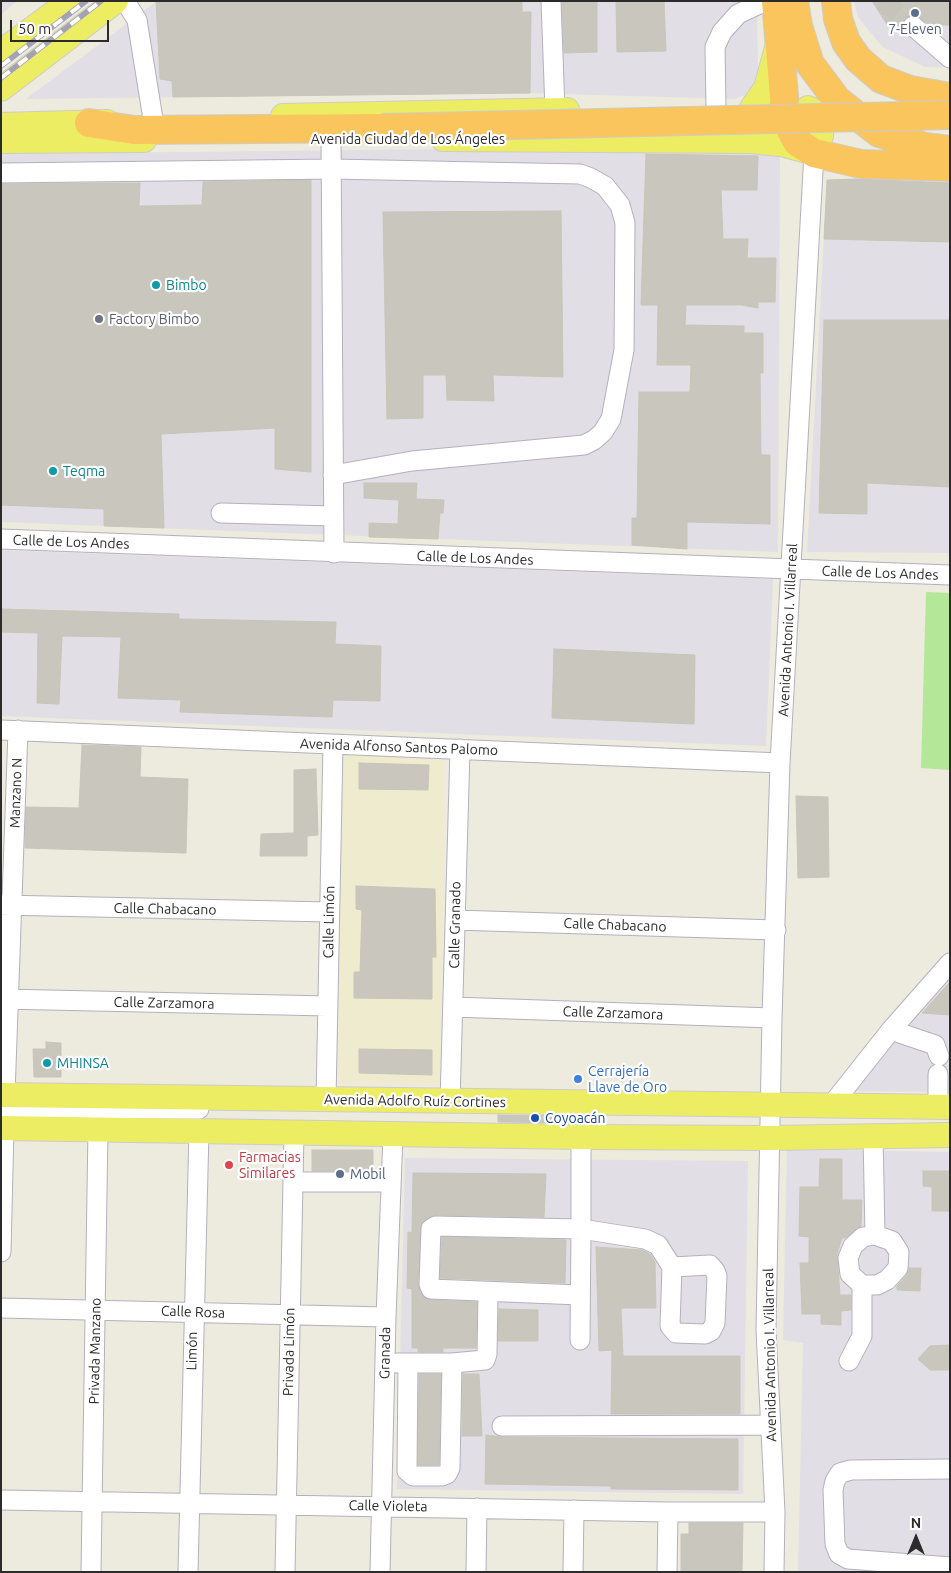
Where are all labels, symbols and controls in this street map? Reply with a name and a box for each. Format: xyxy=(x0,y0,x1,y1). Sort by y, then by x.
marker: 7-Eleven xyxy=(909,7,921,19)
scale bar xyxy=(12,10,111,42)
text: 50 m xyxy=(18,20,51,37)
place label: 7-Eleven xyxy=(888,21,942,37)
street label: Avenida Ciudad de Los Ángeles xyxy=(311,131,505,147)
place label: Bimbo xyxy=(166,277,207,293)
marker: Bimbo xyxy=(150,279,162,291)
place label: Factory Bimbo xyxy=(109,311,200,327)
marker: Factory Bimbo xyxy=(93,313,105,325)
place label: Teqma xyxy=(63,463,105,479)
marker: Teqma xyxy=(47,465,59,477)
street label: Calle de Los Andes xyxy=(12,532,130,552)
street label: Avenida Antonio I. Villarreal xyxy=(775,543,801,717)
street label: Calle de Los Andes xyxy=(416,548,534,568)
street label: Calle de Los Andes xyxy=(821,563,939,583)
street label: Avenida Alfonso Santos Palomo xyxy=(300,735,498,759)
street label: Manzano N xyxy=(6,758,26,828)
street label: Calle Granado xyxy=(446,881,464,969)
street label: Calle Limón xyxy=(320,885,338,959)
street label: Calle Chabacano xyxy=(113,900,217,918)
street label: Calle Chabacano xyxy=(563,915,667,935)
street label: Calle Zarzamora xyxy=(113,994,215,1012)
street label: Calle Zarzamora xyxy=(562,1003,664,1023)
place label: MHINSA xyxy=(57,1055,109,1071)
marker: MHINSA xyxy=(41,1057,53,1069)
place label: Cerrajería Llave de Oro xyxy=(588,1063,667,1096)
marker: Cerrajería Llave de Oro xyxy=(572,1073,584,1085)
street label: Avenida Adolfo Ruíz Cortines xyxy=(324,1091,506,1111)
place label: Coyoacán xyxy=(545,1110,605,1126)
marker: Coyoacán xyxy=(529,1112,541,1124)
place label: Farmacias Similares xyxy=(239,1149,301,1182)
marker: Farmacias Similares xyxy=(223,1159,235,1171)
place label: Mobil xyxy=(350,1166,386,1182)
marker: Mobil xyxy=(334,1168,346,1180)
street label: Avenida Antonio I. Villarreal xyxy=(760,1268,780,1442)
street label: Privada Manzano xyxy=(86,1297,104,1405)
street label: Calle Rosa xyxy=(161,1302,225,1322)
street label: Privada Limón xyxy=(280,1308,298,1396)
street label: Granada xyxy=(376,1327,394,1379)
street label: Limón xyxy=(183,1331,201,1371)
street label: Calle Violeta xyxy=(348,1497,428,1515)
north arrow xyxy=(891,1513,941,1563)
text: N xyxy=(911,1515,921,1531)

